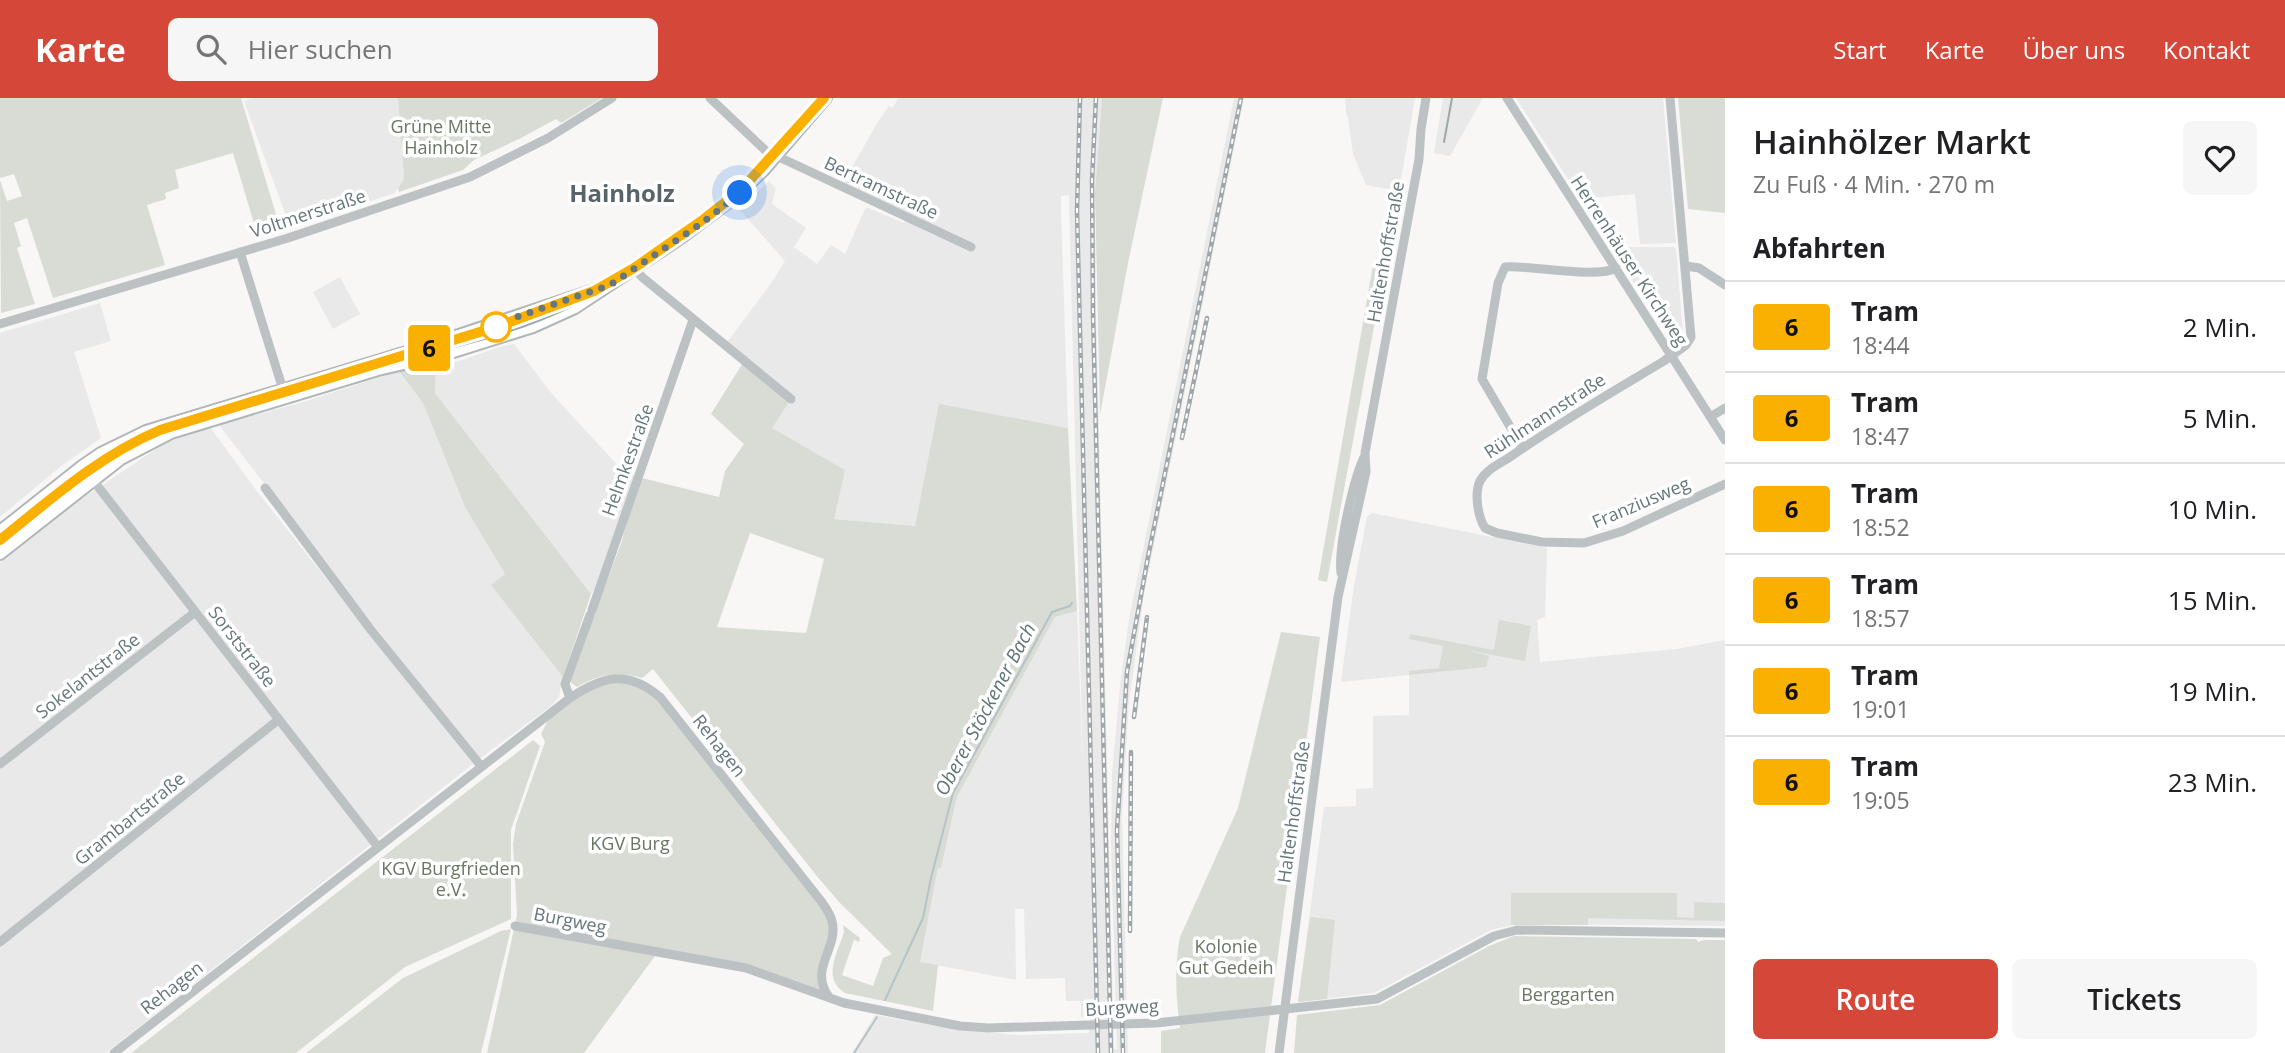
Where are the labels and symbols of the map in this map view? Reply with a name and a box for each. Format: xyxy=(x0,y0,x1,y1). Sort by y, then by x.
park label: Grüne Mitte Hainholz xyxy=(391,114,491,159)
street label: Bertramstraße xyxy=(821,150,942,224)
street label: Herrenhäuser Kirchweg xyxy=(1566,171,1694,350)
your location xyxy=(722,175,757,210)
district label: Hainholz xyxy=(569,176,675,209)
street label: Haltenhoffstraße xyxy=(1361,179,1409,324)
street label: Voltmerstraße xyxy=(247,183,369,243)
unlabelled marker xyxy=(481,312,511,342)
line badge: 6 xyxy=(406,325,452,371)
street label: Rühlmannstraße xyxy=(1479,367,1610,463)
street label: Helmkestraße xyxy=(596,400,658,519)
street label: Franziusweg xyxy=(1588,471,1693,533)
street label: Sorststraße xyxy=(204,601,282,692)
water label: Oberer Stöckener Bach xyxy=(928,618,1042,800)
street label: Sokelantstraße xyxy=(30,627,144,723)
street label: Rehagen xyxy=(688,709,752,782)
street label: Haltenhoffstraße xyxy=(1271,739,1315,884)
street label: Grambartstraße xyxy=(69,766,190,870)
park label: KGV Burg xyxy=(590,831,670,855)
park label: KGV Burgfrieden e.V. xyxy=(381,856,521,901)
street label: Burgweg xyxy=(532,901,609,939)
park label: Kolonie Gut Gedeih xyxy=(1178,934,1274,979)
street label: Rehagen xyxy=(135,955,208,1019)
park label: Berggarten xyxy=(1521,982,1615,1006)
street label: Burgweg xyxy=(1085,993,1160,1021)

